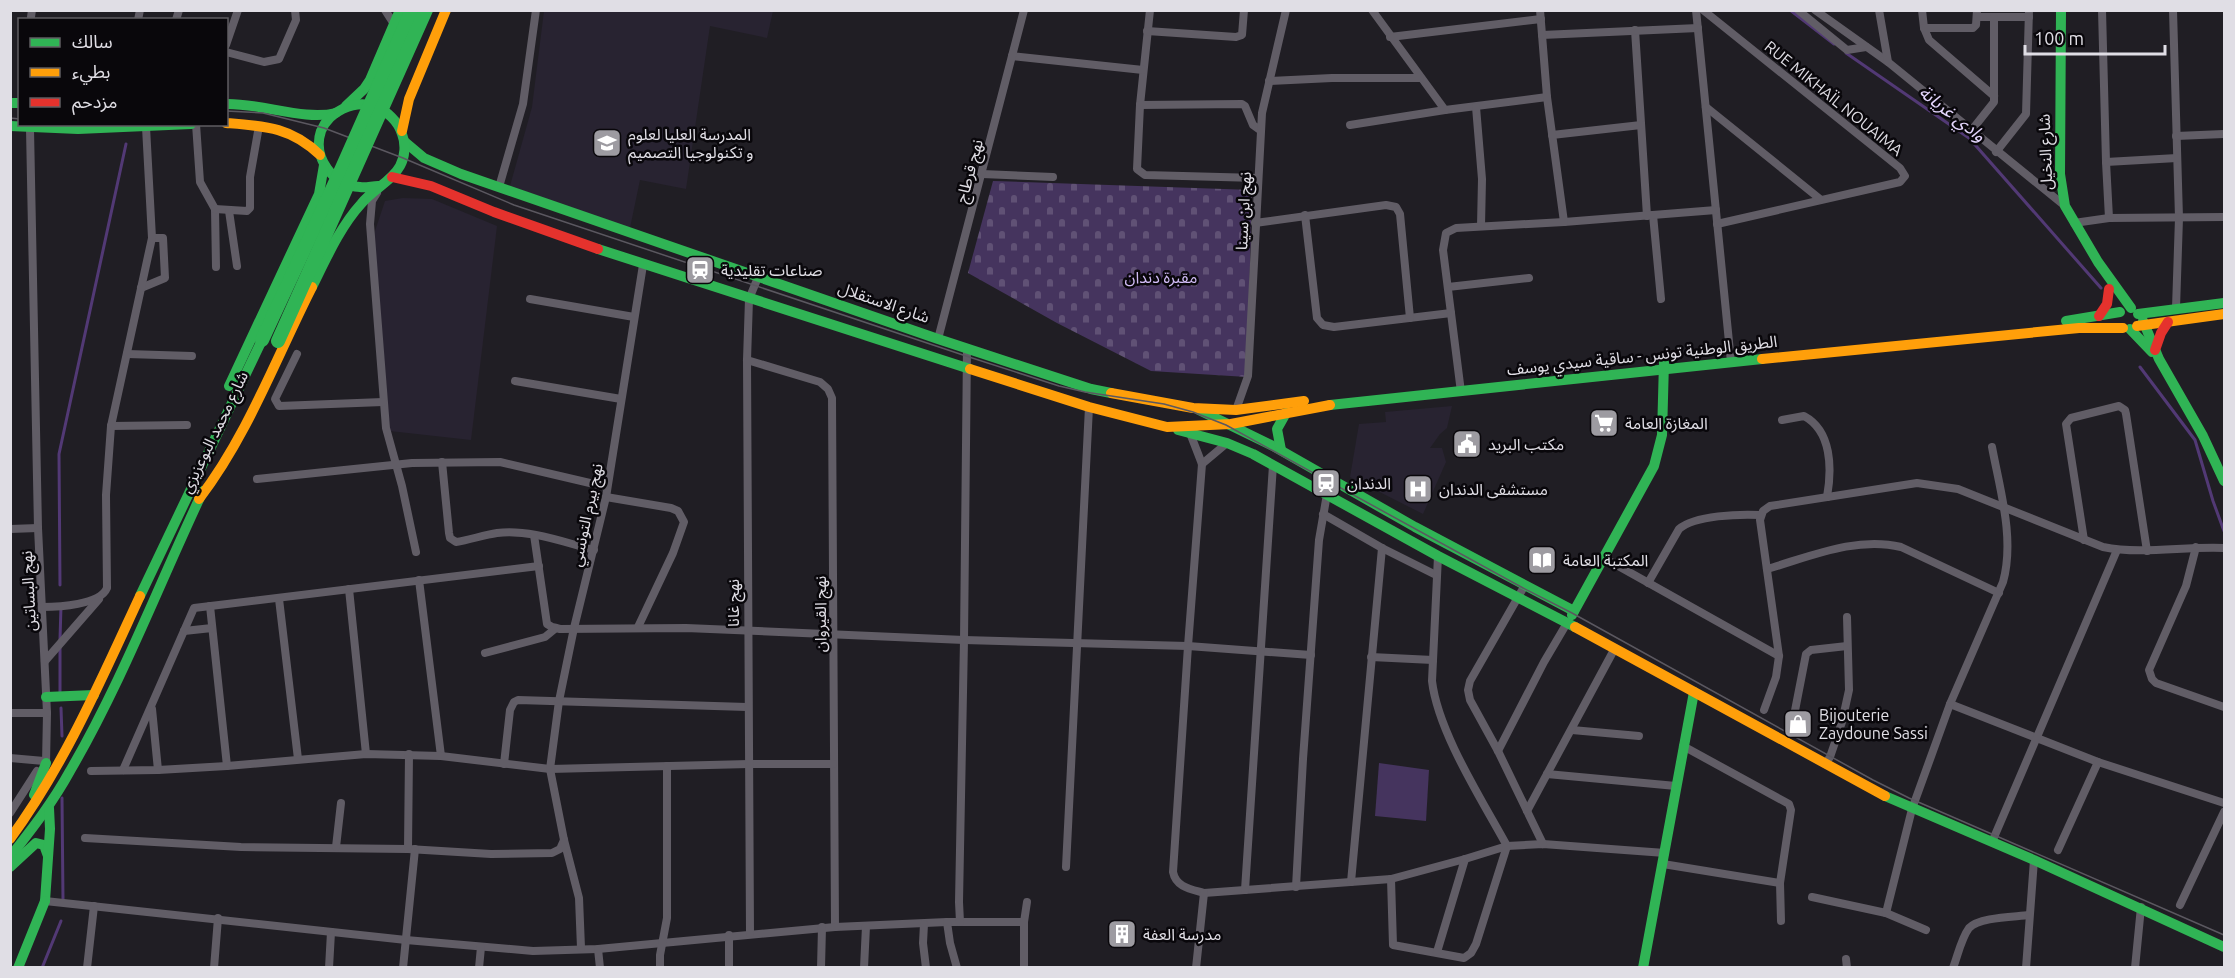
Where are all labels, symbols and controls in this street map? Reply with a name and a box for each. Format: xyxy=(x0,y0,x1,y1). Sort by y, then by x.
legend xyxy=(18,18,228,126)
scale bar xyxy=(2025,18,2164,56)
text: 100 m xyxy=(2034,28,2084,48)
text: سالك xyxy=(72,31,113,51)
street label: RUE MIKHAÏL NOUAIMA xyxy=(1761,37,1907,160)
text: بطيء xyxy=(72,61,110,85)
water label: وادي غريانة xyxy=(1913,81,1990,149)
text: مزدحم xyxy=(72,91,117,115)
street label: شارع النخيل xyxy=(2035,113,2059,190)
place label: المدرسة العليا لعلوم و تكنولوجيا التصميم xyxy=(628,125,754,165)
school or university icon: المدرسة العليا لعلوم و تكنولوجيا التصميم xyxy=(591,127,623,159)
street label: نهج قرطاج xyxy=(952,137,990,206)
street label: نهج ابن سينا xyxy=(1232,171,1258,251)
station icon: صناعات تقليدية xyxy=(684,254,716,286)
place label: صناعات تقليدية xyxy=(721,261,822,279)
park label: مقبرة دندان xyxy=(1125,268,1197,287)
street label: شارع الاستقلال xyxy=(835,278,932,330)
street label: الطريق الوطنية تونس - ساقية سيدي يوسف xyxy=(1506,332,1778,382)
street label: شارع محمد البوعزيزي xyxy=(177,368,255,497)
supermarket icon: المغازة العامة xyxy=(1588,407,1620,439)
place label: المغازة العامة xyxy=(1625,414,1708,433)
public building icon: مكتب البريد xyxy=(1451,428,1483,460)
place label: مكتب البريد xyxy=(1488,435,1564,454)
street label: نهج بيرم التونسي xyxy=(566,462,610,569)
station icon: الدندان xyxy=(1310,467,1342,499)
hospital icon: مستشفى الدندان xyxy=(1402,473,1434,505)
place label: الدندان xyxy=(1347,474,1391,493)
place label: مستشفى الدندان xyxy=(1439,480,1548,499)
library icon: المكتبة العامة xyxy=(1526,544,1558,576)
street label: نهج البساتين xyxy=(17,550,43,632)
place label: المكتبة العامة xyxy=(1563,551,1648,569)
street label: نهج القيروان xyxy=(811,576,833,652)
street label: نهج غانا xyxy=(724,579,746,627)
place label: Bijouterie Zaydoune Sassi xyxy=(1819,706,1928,742)
shop icon: Bijouterie Zaydoune Sassi xyxy=(1782,708,1814,740)
building icon: مدرسة العفة xyxy=(1106,918,1138,950)
place label: مدرسة العفة xyxy=(1143,925,1221,944)

